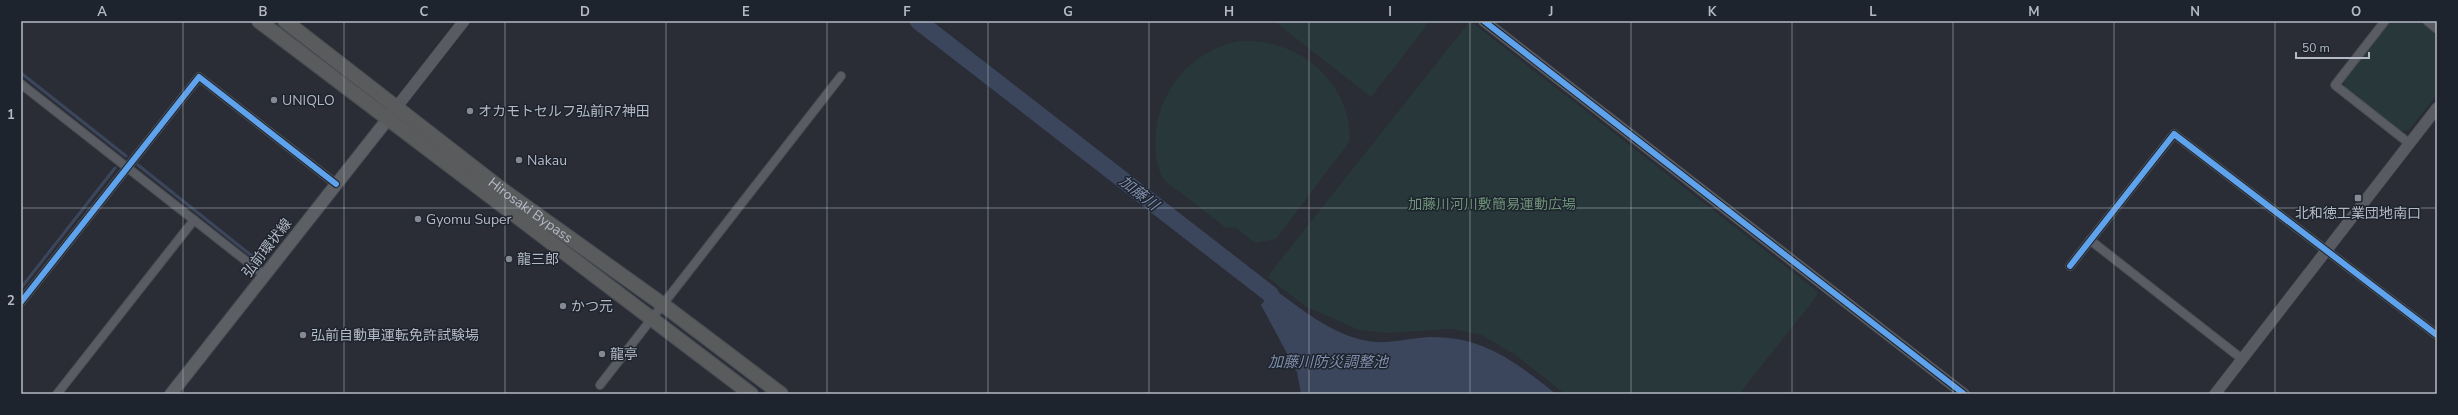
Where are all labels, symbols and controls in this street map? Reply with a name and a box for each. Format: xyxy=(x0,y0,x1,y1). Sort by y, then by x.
text: A xyxy=(97,3,107,21)
text: B xyxy=(259,3,268,21)
text: C xyxy=(420,3,429,21)
text: D xyxy=(580,3,590,21)
text: E xyxy=(742,3,750,21)
text: F xyxy=(903,3,911,21)
text: G xyxy=(1063,3,1073,21)
text: H xyxy=(1224,3,1234,21)
text: I xyxy=(1388,3,1392,21)
text: J xyxy=(1548,3,1553,21)
text: K xyxy=(1708,3,1717,21)
text: L xyxy=(1869,3,1877,21)
text: M xyxy=(2028,3,2040,21)
text: N xyxy=(2190,3,2200,21)
text: O xyxy=(2351,3,2361,21)
scale bar xyxy=(2296,34,2369,60)
text: 50 m xyxy=(2302,40,2330,56)
place label: UNIQLO xyxy=(282,91,335,110)
marker: UNIQLO xyxy=(269,95,279,105)
place label: オカモトセルフ弘前R7神田 xyxy=(478,102,650,121)
text: 1 xyxy=(7,106,15,124)
marker: オカモトセルフ弘前R7神田 xyxy=(465,106,475,116)
place label: Nakau xyxy=(527,151,567,170)
marker: Nakau xyxy=(514,155,524,165)
water label: 加藤川 xyxy=(1115,171,1164,216)
street label: Hirosaki Bypass xyxy=(484,173,577,247)
marker: 北和徳工業団地南口 xyxy=(2353,193,2363,203)
park label: 加藤川河川敷簡易運動広場 xyxy=(1408,195,1576,214)
place label: 北和徳工業団地南口 xyxy=(2295,204,2421,223)
place label: Gyomu Super xyxy=(426,210,512,229)
marker: Gyomu Super xyxy=(413,214,423,224)
street label: 弘前環状線 xyxy=(238,215,296,281)
place label: 龍三郎 xyxy=(517,250,559,269)
marker: 龍三郎 xyxy=(504,254,514,264)
text: 2 xyxy=(7,292,15,310)
place label: かつ元 xyxy=(571,297,613,316)
marker: かつ元 xyxy=(558,301,568,311)
place label: 弘前自動車運転免許試験場 xyxy=(311,326,479,345)
marker: 弘前自動車運転免許試験場 xyxy=(298,330,308,340)
place label: 龍亭 xyxy=(610,345,638,364)
marker: 龍亭 xyxy=(597,349,607,359)
water label: 加藤川防災調整池 xyxy=(1268,352,1390,372)

